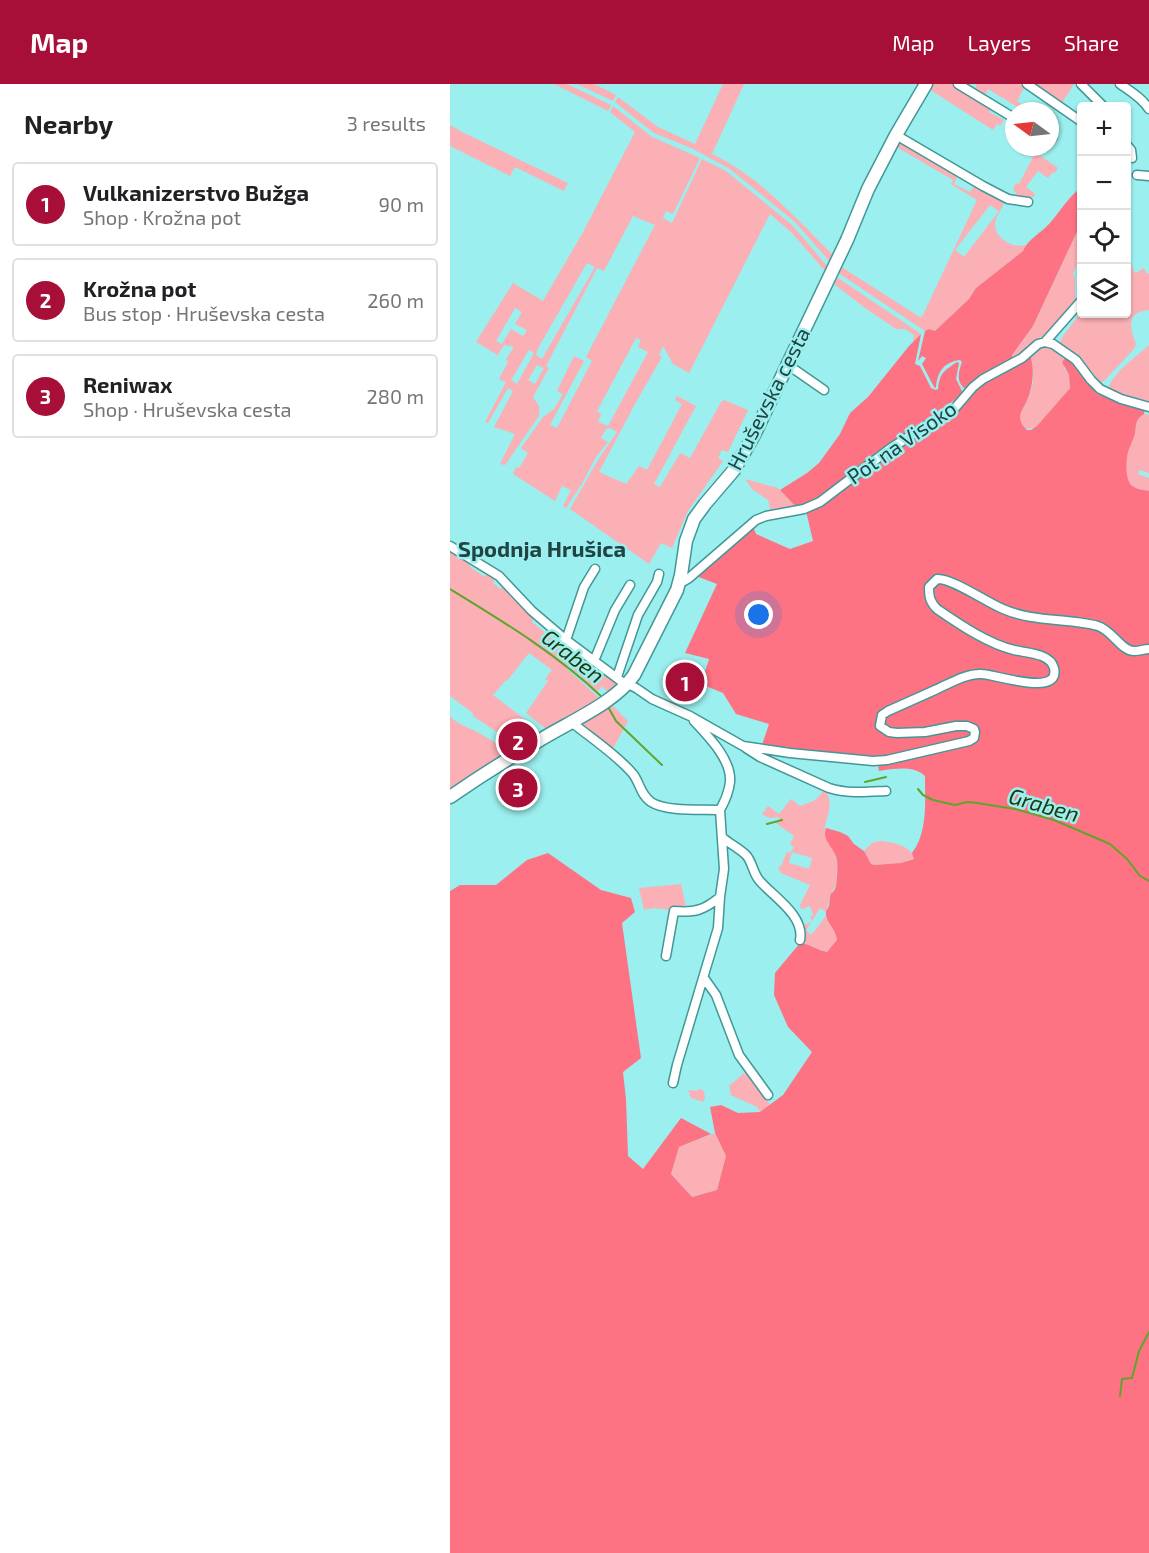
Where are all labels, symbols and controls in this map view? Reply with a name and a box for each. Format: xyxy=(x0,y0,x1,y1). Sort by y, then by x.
text: Map xyxy=(30,25,88,59)
text: Map xyxy=(892,30,934,55)
text: Layers xyxy=(967,30,1031,55)
text: Share xyxy=(1064,30,1119,55)
north arrow xyxy=(1005,102,1059,156)
map controls xyxy=(1077,102,1131,318)
button: + xyxy=(1077,102,1131,156)
text: Nearby xyxy=(24,108,113,139)
text: 3 results xyxy=(347,111,426,135)
button: − xyxy=(1077,156,1131,210)
text: Vulkanizerstvo Bužga xyxy=(83,179,309,205)
text: 1 xyxy=(41,192,50,216)
text: 90 m xyxy=(379,192,424,216)
text: Shop · Krožna pot xyxy=(83,205,241,229)
button: locate xyxy=(1077,210,1131,264)
button: layers xyxy=(1077,264,1131,318)
text: Krožna pot xyxy=(83,275,196,301)
text: 2 xyxy=(40,288,51,312)
text: 260 m xyxy=(367,288,424,312)
text: Bus stop · Hruševska cesta xyxy=(83,301,325,325)
street label: Hruševska cesta xyxy=(721,323,814,474)
text: Reniwax xyxy=(83,371,172,397)
text: 3 xyxy=(40,384,51,408)
text: 280 m xyxy=(367,384,424,408)
street label: Pot na Visoko xyxy=(842,395,961,489)
text: Shop · Hruševska cesta xyxy=(83,397,292,421)
district label: Spodnja Hrušica xyxy=(458,535,626,561)
your location xyxy=(744,600,773,629)
water label: Graben xyxy=(537,623,610,688)
pin: 1 xyxy=(666,660,704,704)
pin: 2 xyxy=(498,718,538,764)
pin: 3 xyxy=(498,766,538,810)
water label: Graben xyxy=(1006,782,1082,826)

